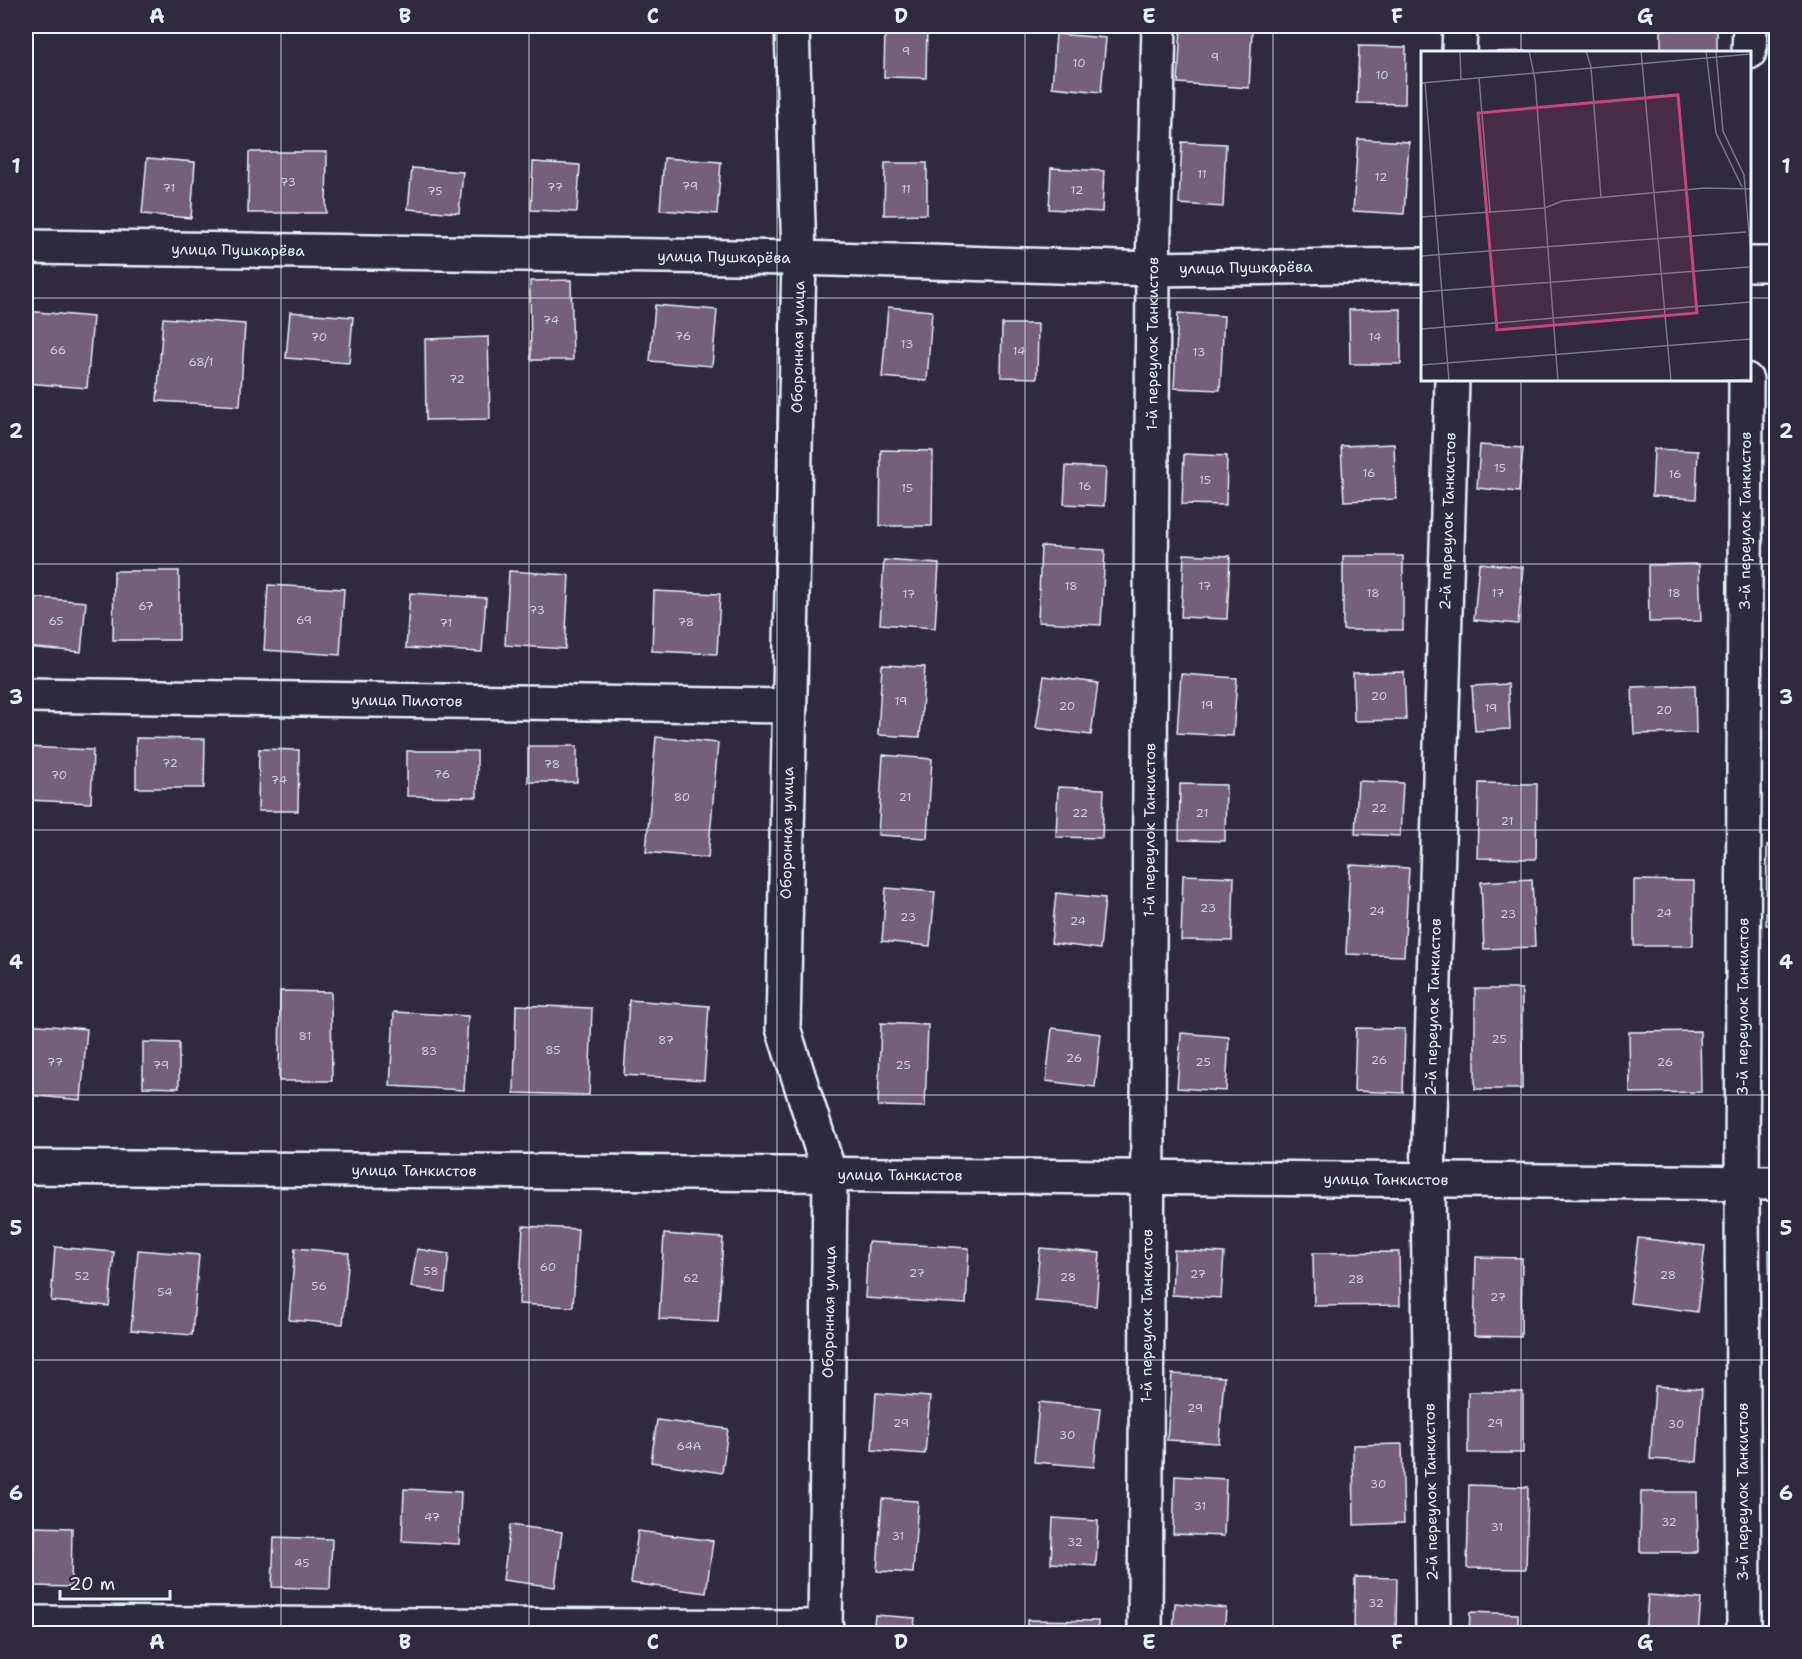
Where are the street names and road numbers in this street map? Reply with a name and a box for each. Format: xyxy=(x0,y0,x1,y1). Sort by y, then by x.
street label: улица Пушкарёва xyxy=(171,239,305,261)
street label: улица Пушкарёва xyxy=(657,246,791,268)
street label: 1-й переулок Танкистов xyxy=(1142,257,1163,431)
street label: улица Пушкарёва xyxy=(1179,257,1313,279)
street label: Оборонная улица xyxy=(787,280,809,413)
street label: 2-й переулок Танкистов xyxy=(1435,432,1460,610)
street label: 3-й переулок Танкистов xyxy=(1735,432,1756,610)
street label: улица Пилотов xyxy=(351,690,463,711)
street label: 1-й переулок Танкистов xyxy=(1139,743,1160,917)
street label: Оборонная улица xyxy=(776,766,798,899)
street label: 2-й переулок Танкистов xyxy=(1420,918,1446,1096)
street label: 3-й переулок Танкистов xyxy=(1732,918,1753,1096)
street label: улица Танкистов xyxy=(351,1160,477,1181)
street label: улица Танкистов xyxy=(837,1164,963,1186)
street label: улица Танкистов xyxy=(1323,1169,1449,1190)
street label: 1-й переулок Танкистов xyxy=(1136,1229,1157,1403)
street label: Оборонная улица xyxy=(818,1245,840,1378)
street label: 2-й переулок Танкистов xyxy=(1419,1403,1443,1581)
street label: 3-й переулок Танкистов xyxy=(1733,1403,1753,1581)

